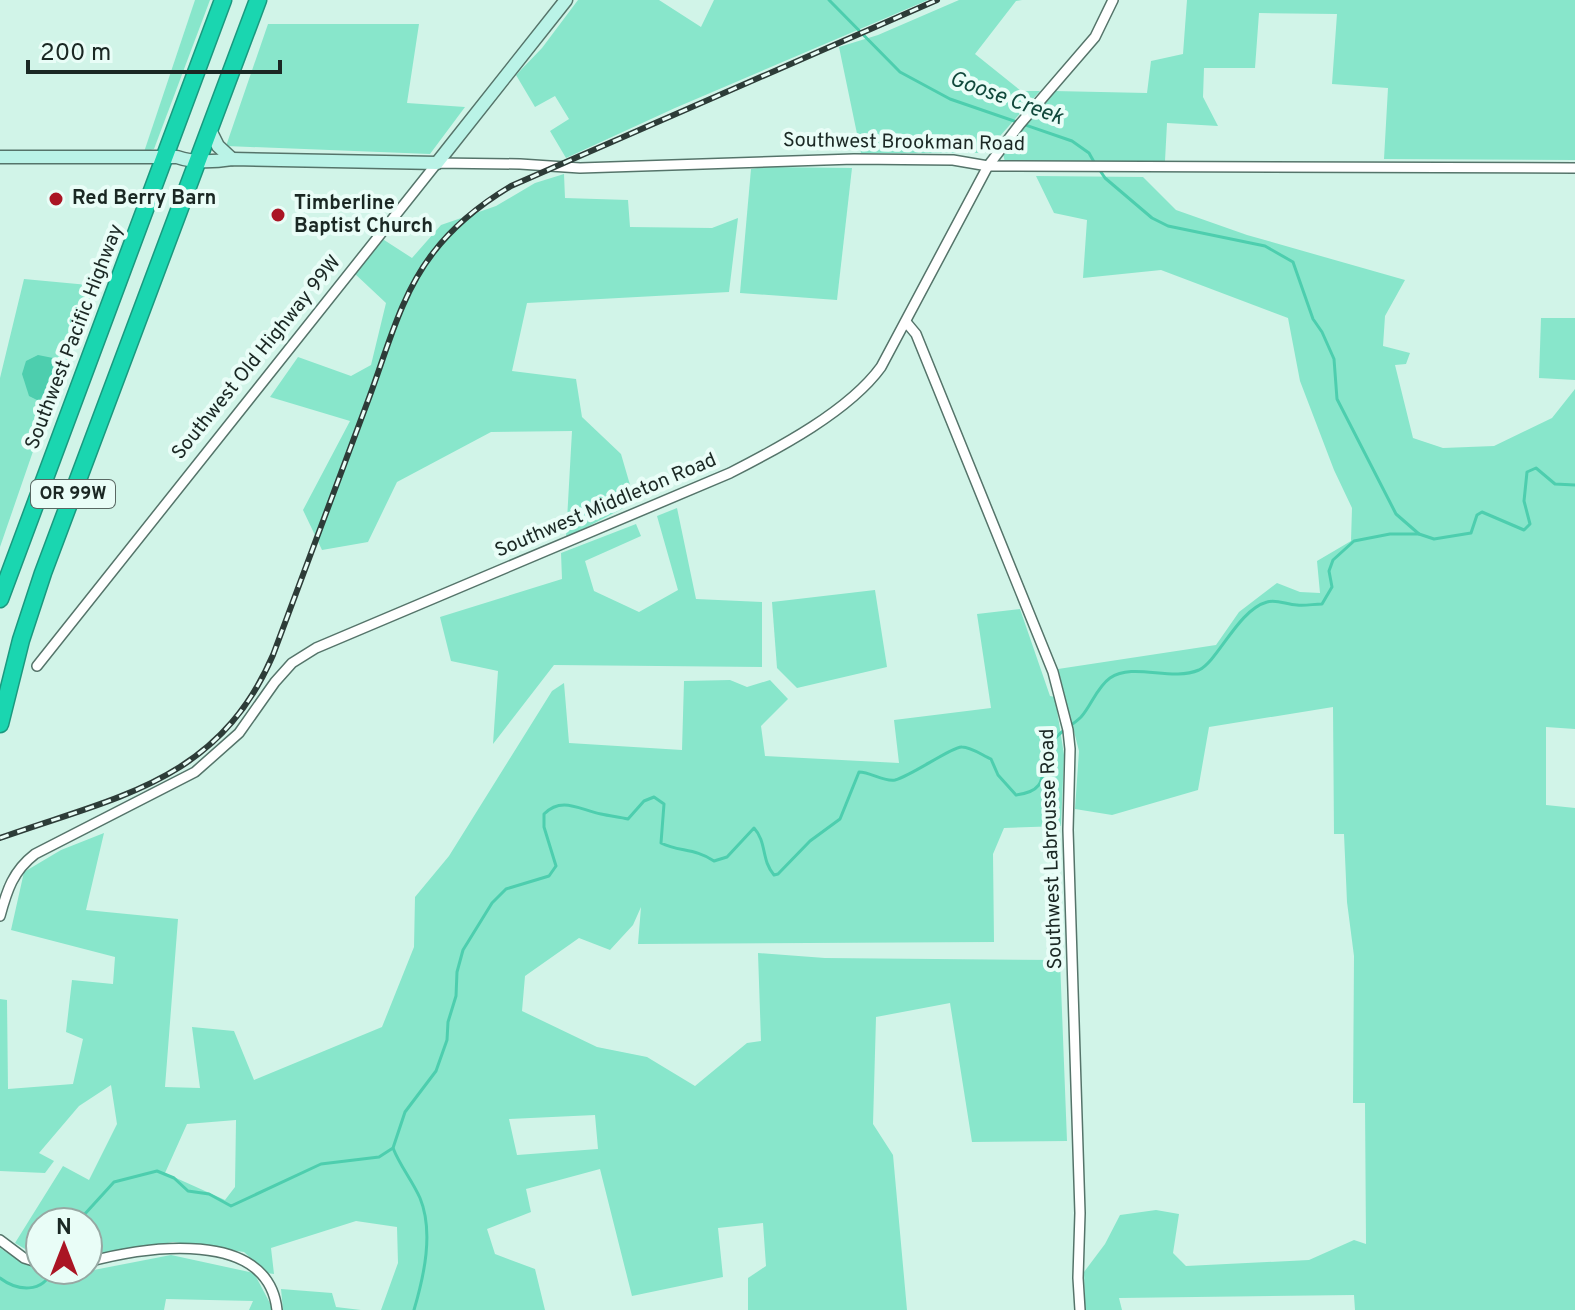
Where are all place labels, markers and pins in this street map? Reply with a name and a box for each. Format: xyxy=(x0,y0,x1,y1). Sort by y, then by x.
place label: Red Berry Barn xyxy=(72,186,216,212)
marker: Red Berry Barn xyxy=(47,190,65,208)
place label: Timberline Baptist Church xyxy=(294,191,433,240)
marker: Timberline Baptist Church xyxy=(269,206,287,224)

